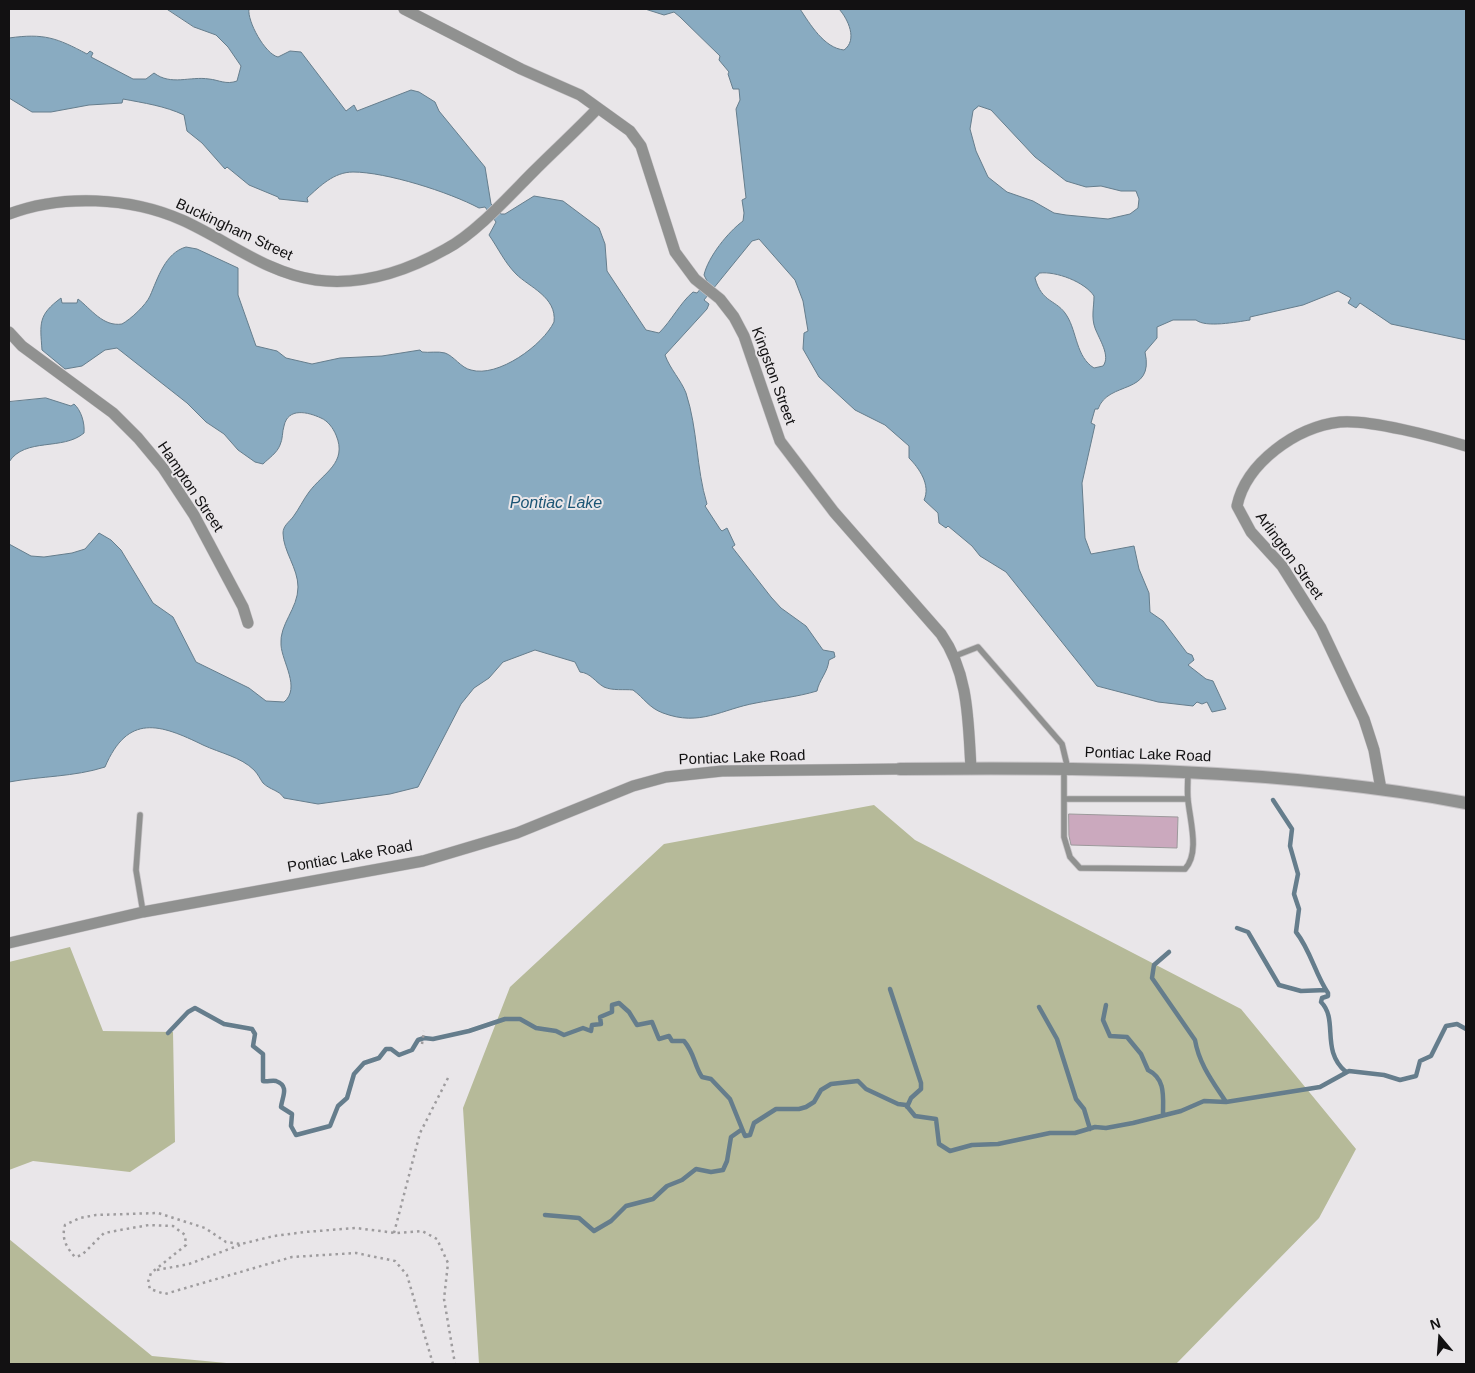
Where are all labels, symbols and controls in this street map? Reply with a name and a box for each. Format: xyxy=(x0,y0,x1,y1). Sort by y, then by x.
street label: Buckingham Street xyxy=(173,195,295,265)
street label: Kingston Street xyxy=(747,325,799,427)
street label: Hampton Street xyxy=(153,438,227,536)
water label: Pontiac Lake xyxy=(510,494,602,514)
street label: Arlington Street xyxy=(1251,509,1327,603)
street label: Pontiac Lake Road xyxy=(1084,744,1212,766)
street label: Pontiac Lake Road xyxy=(678,747,806,769)
street label: Pontiac Lake Road xyxy=(286,837,414,877)
north arrow xyxy=(1415,1313,1465,1363)
text: N xyxy=(1428,1315,1443,1333)

